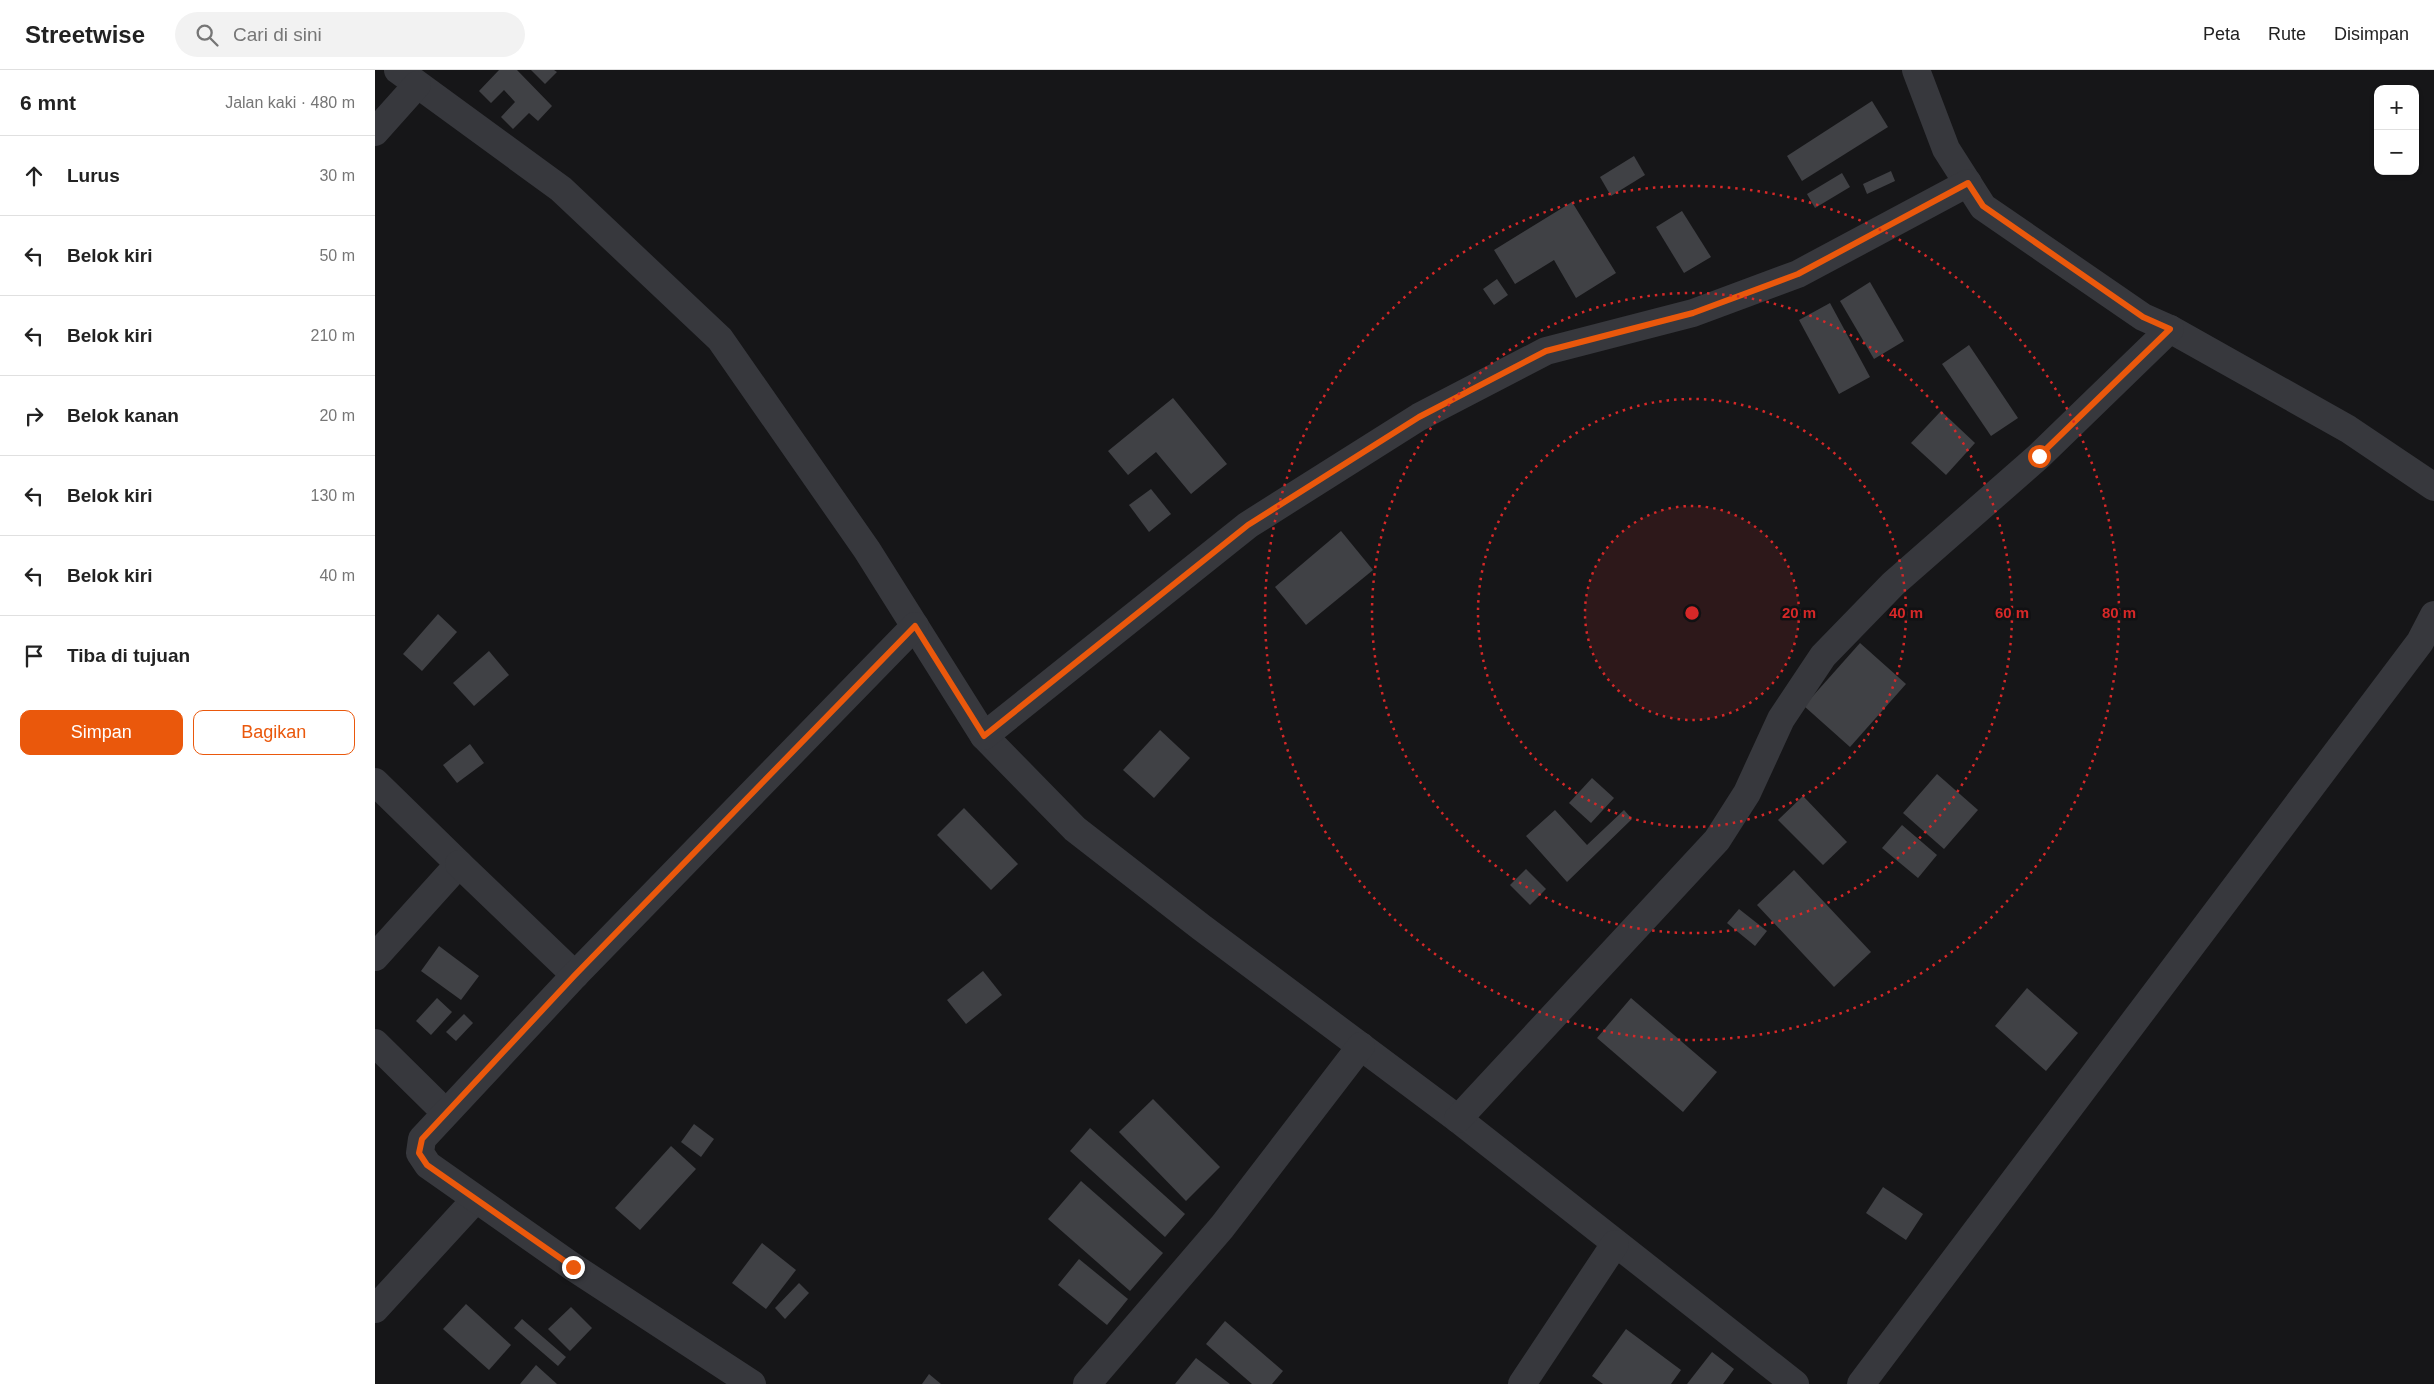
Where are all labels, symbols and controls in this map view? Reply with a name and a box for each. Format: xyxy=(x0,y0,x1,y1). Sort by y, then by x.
search box xyxy=(175,12,525,57)
text: Streetwise xyxy=(25,21,145,48)
icon: search xyxy=(193,21,221,49)
text: Cari di sini xyxy=(233,24,322,45)
text: Peta xyxy=(2203,24,2240,44)
text: Rute xyxy=(2268,24,2306,44)
text: Disimpan xyxy=(2334,24,2409,44)
map controls xyxy=(2374,85,2419,175)
button: + xyxy=(2374,85,2419,130)
text: 6 mnt xyxy=(20,91,76,114)
text: Jalan kaki · 480 m xyxy=(225,94,355,111)
button: − xyxy=(2374,130,2419,175)
icon: ahead xyxy=(20,162,48,190)
text: Lurus xyxy=(67,165,120,186)
text: 30 m xyxy=(319,167,355,184)
icon: left xyxy=(20,242,48,270)
text: Belok kiri xyxy=(67,245,153,266)
text: 50 m xyxy=(319,247,355,264)
icon: left xyxy=(20,322,48,350)
text: Belok kiri xyxy=(67,325,153,346)
text: 210 m xyxy=(311,327,355,344)
icon: right xyxy=(20,402,48,430)
text: Belok kanan xyxy=(67,405,179,426)
text: 20 m xyxy=(319,407,355,424)
route start xyxy=(2028,445,2051,468)
icon: left xyxy=(20,482,48,510)
text: Belok kiri xyxy=(67,485,153,506)
text: 130 m xyxy=(311,487,355,504)
icon: left xyxy=(20,562,48,590)
text: Belok kiri xyxy=(67,565,153,586)
text: 40 m xyxy=(319,567,355,584)
centre of rings xyxy=(1683,604,1701,622)
text: 20 m xyxy=(1782,604,1816,621)
text: 40 m xyxy=(1889,604,1923,621)
text: 60 m xyxy=(1995,604,2029,621)
text: 80 m xyxy=(2102,604,2136,621)
icon: arrive xyxy=(20,642,48,670)
text: Tiba di tujuan xyxy=(67,645,190,666)
button: Simpan xyxy=(20,710,183,755)
button: Bagikan xyxy=(193,710,355,755)
route end xyxy=(562,1256,585,1279)

